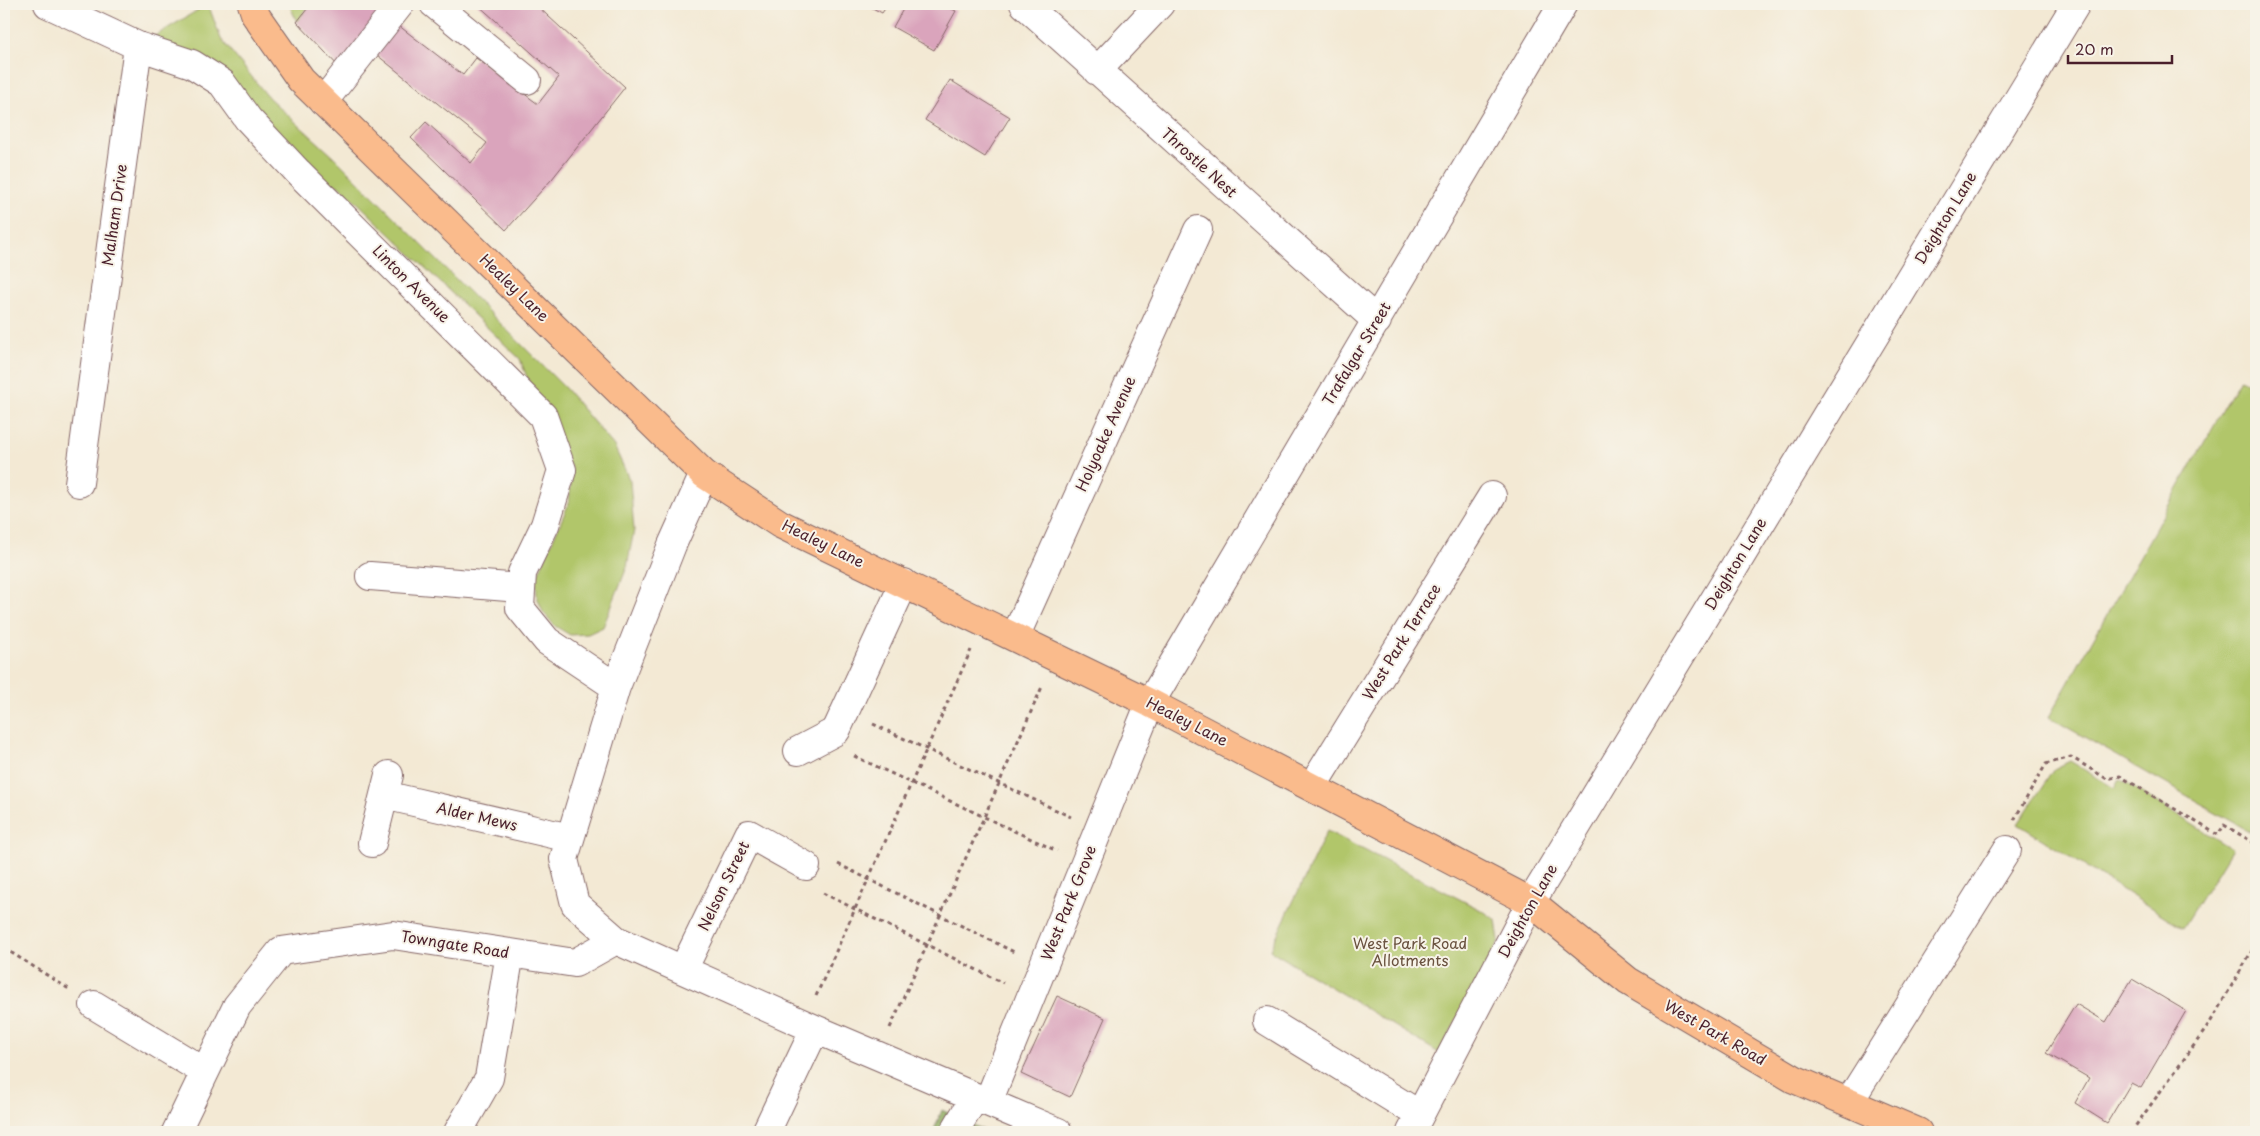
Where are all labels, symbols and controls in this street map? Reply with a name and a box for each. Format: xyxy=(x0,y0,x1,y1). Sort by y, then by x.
scale bar xyxy=(2068,32,2171,64)
text: 20 m xyxy=(2075,37,2114,60)
street label: Throstle Nest xyxy=(1157,122,1243,202)
street label: Malham Drive xyxy=(95,162,132,267)
street label: Deighton Lane xyxy=(1908,166,1981,268)
street label: Linton Avenue xyxy=(368,239,456,327)
street label: Healey Lane xyxy=(475,248,555,326)
street label: Trafalgar Street xyxy=(1316,297,1396,409)
street label: Holyoake Avenue xyxy=(1069,372,1140,495)
street label: Deighton Lane xyxy=(1698,512,1771,614)
street label: Healey Lane xyxy=(779,513,869,572)
street label: West Park Terrace xyxy=(1356,579,1446,704)
street label: Healey Lane xyxy=(1143,690,1233,751)
street label: Alder Mews xyxy=(435,795,520,836)
street label: Nelson Street xyxy=(691,837,754,934)
street label: West Park Grove xyxy=(1034,841,1101,964)
street label: Deighton Lane xyxy=(1491,859,1562,962)
street label: Towngate Road xyxy=(399,924,511,963)
park label: West Park Road Allotments xyxy=(1353,931,1467,971)
street label: West Park Road xyxy=(1660,993,1771,1070)

